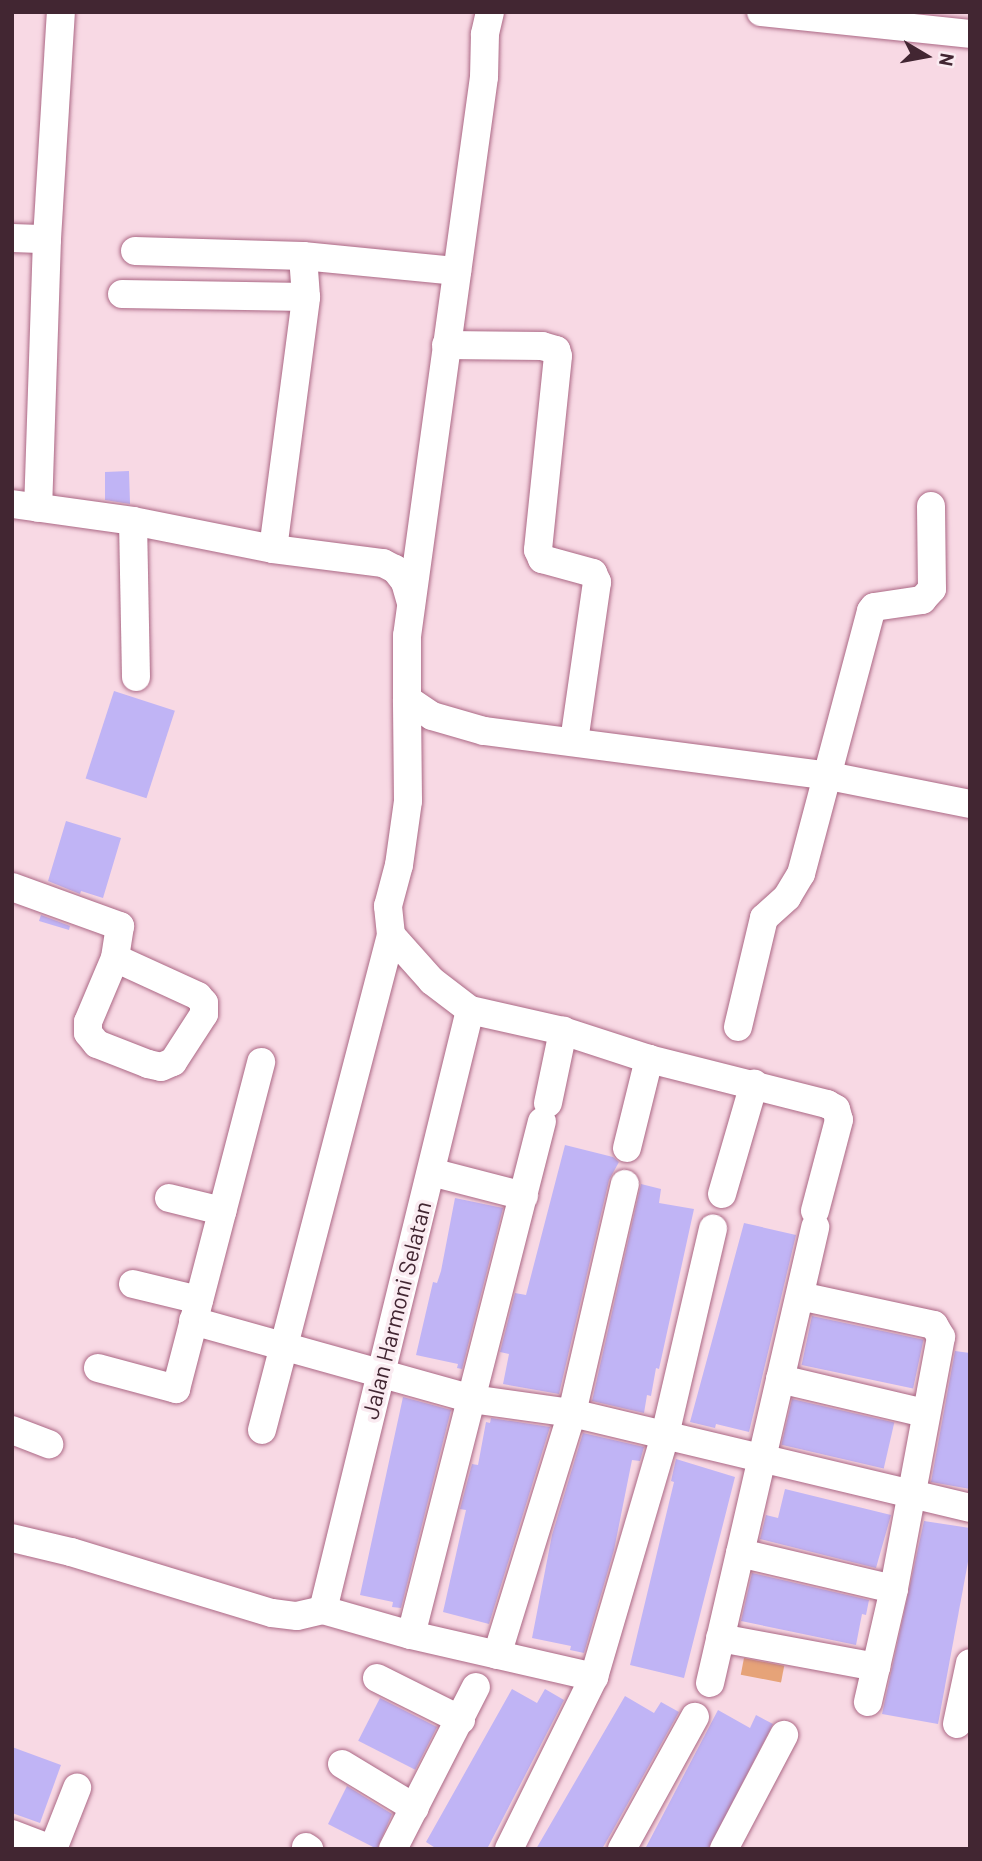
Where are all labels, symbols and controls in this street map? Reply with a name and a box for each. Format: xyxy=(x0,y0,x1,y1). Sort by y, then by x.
north arrow xyxy=(891,21,961,91)
text: N xyxy=(935,52,960,68)
street label: Jalan Harmoni Selatan xyxy=(356,1198,436,1422)

